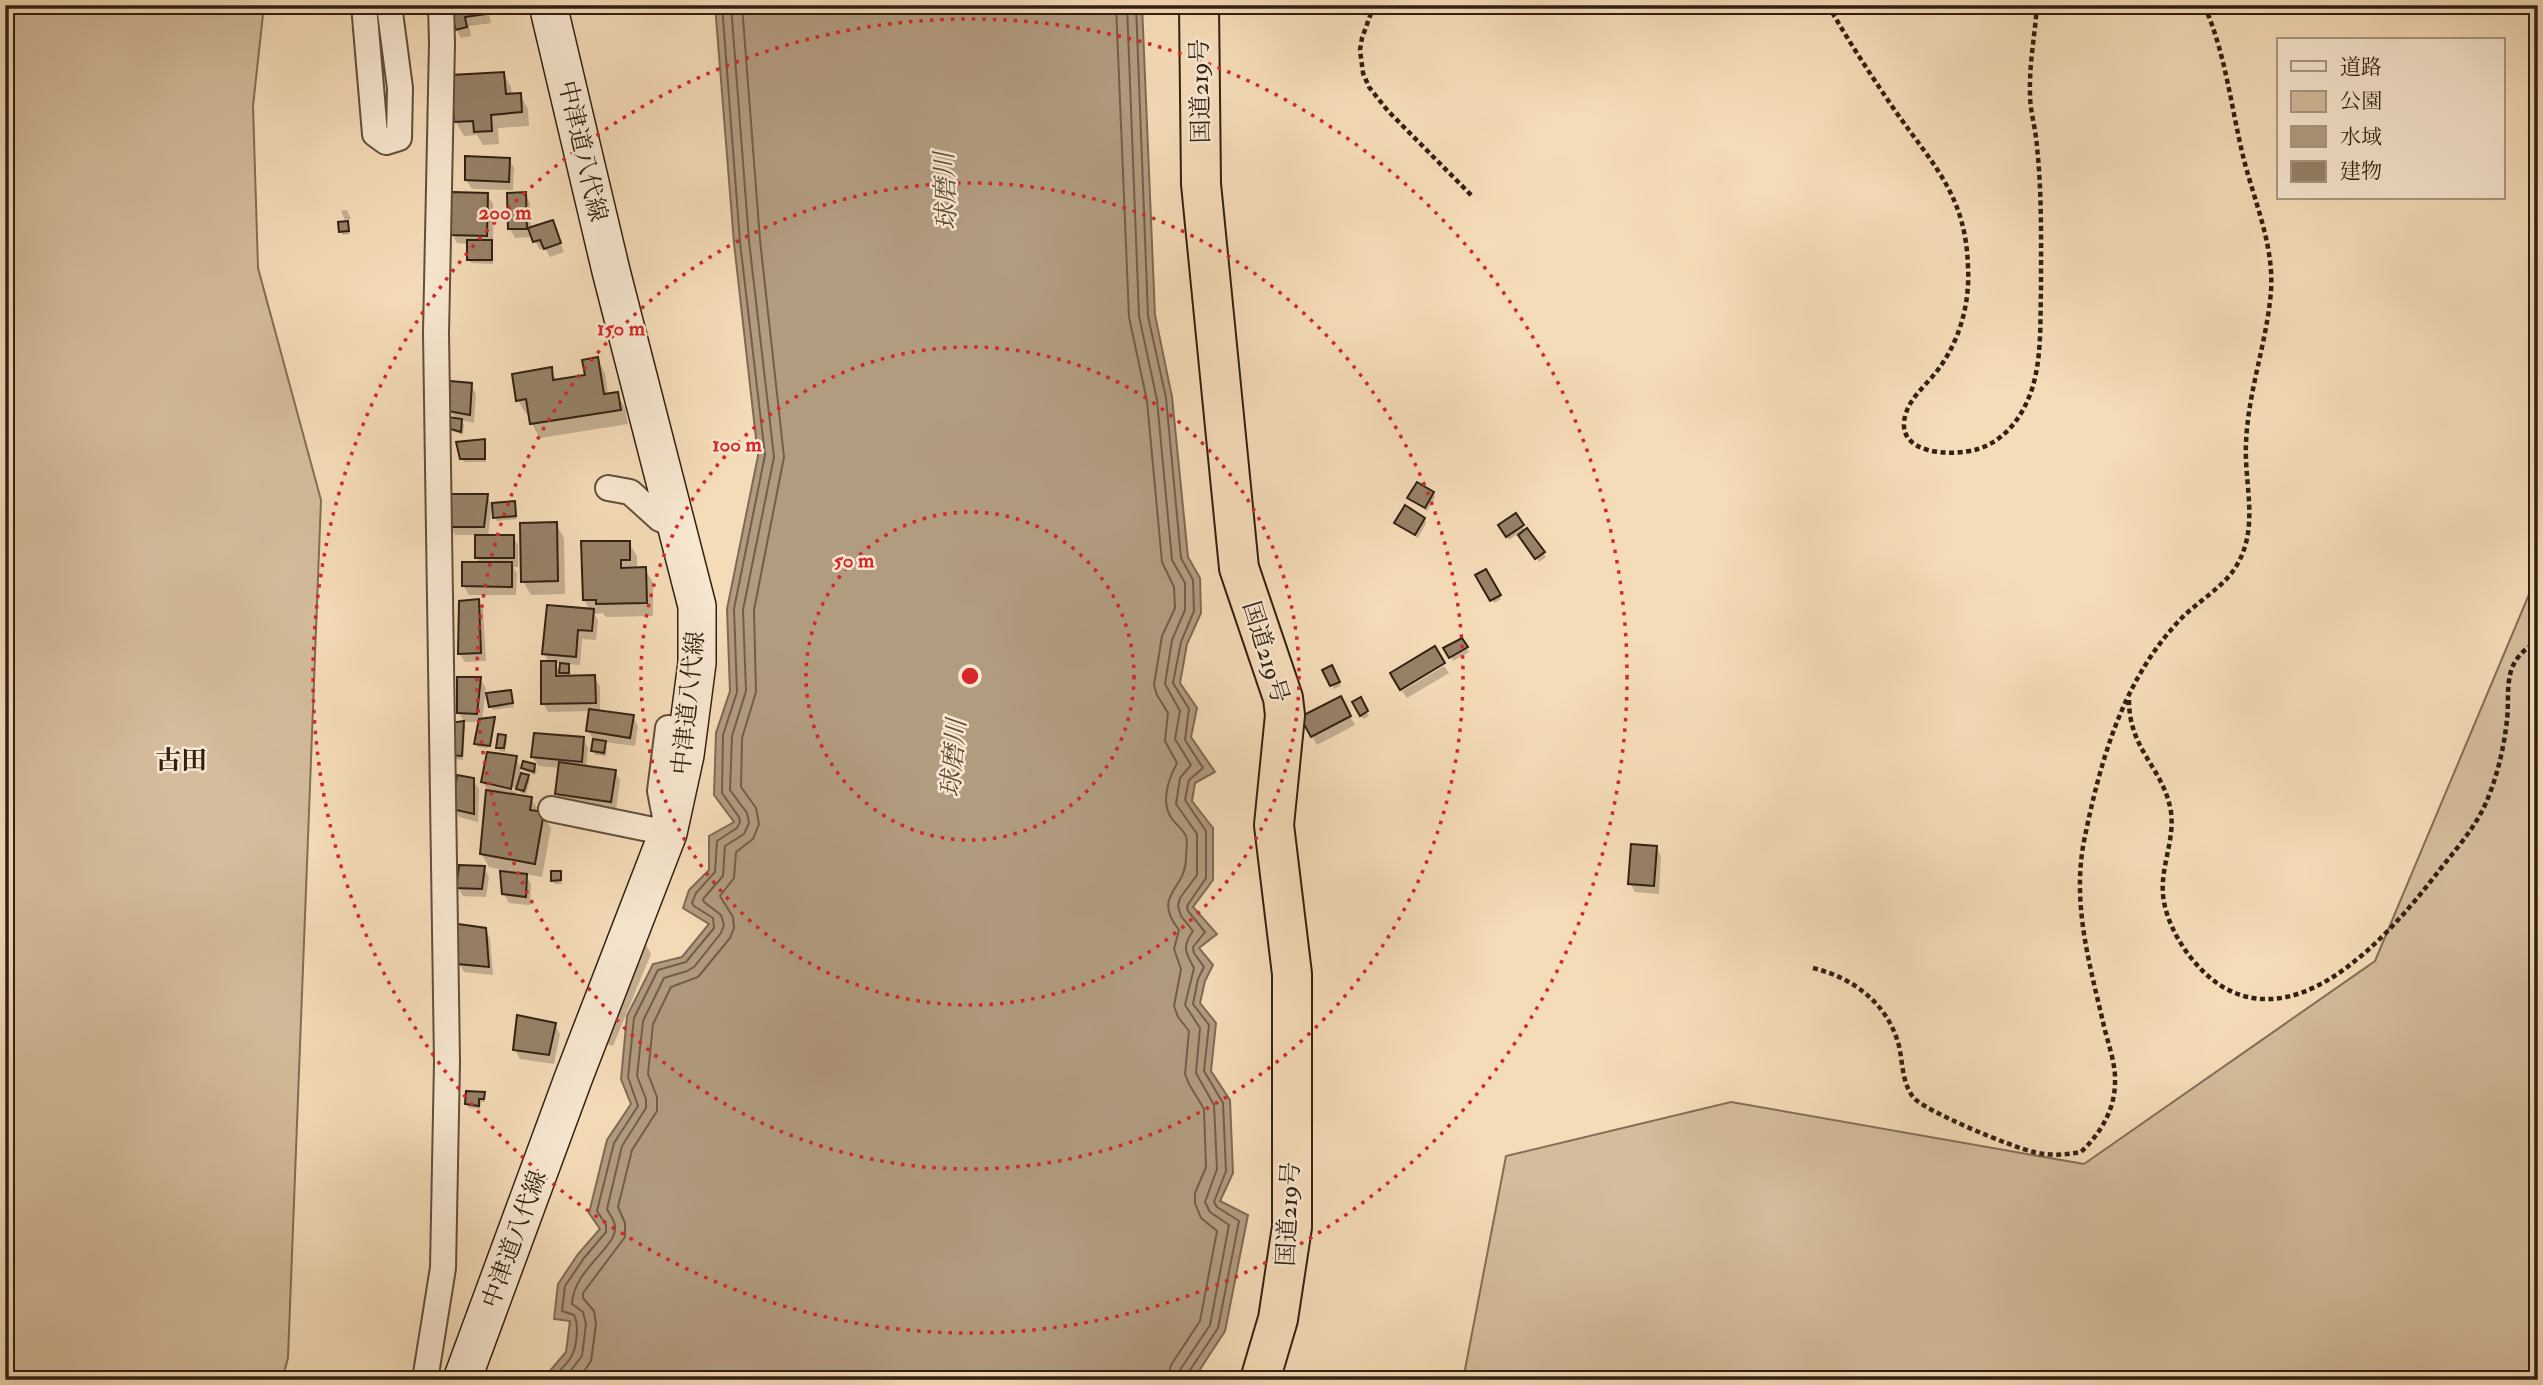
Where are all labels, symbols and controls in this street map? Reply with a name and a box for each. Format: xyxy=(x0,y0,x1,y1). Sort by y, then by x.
street label: 国道219号 xyxy=(1184,38,1217,144)
legend xyxy=(2277,38,2504,200)
text: 道路 xyxy=(2340,54,2382,81)
street label: 中津道八代線 xyxy=(551,77,614,225)
text: 公園 xyxy=(2340,88,2382,115)
text: 水域 xyxy=(2340,124,2382,151)
water label: 球磨川 xyxy=(929,148,963,231)
text: 建物 xyxy=(2340,158,2382,185)
text: 200 m xyxy=(479,199,532,226)
text: 150 m xyxy=(597,315,646,342)
text: 100 m xyxy=(712,431,763,458)
text: 50 m xyxy=(834,547,875,574)
street label: 国道219号 xyxy=(1235,597,1296,707)
street label: 中津道八代線 xyxy=(666,630,711,776)
centre of rings xyxy=(958,664,982,688)
water label: 球磨川 xyxy=(935,715,974,798)
district label: 古田 xyxy=(155,745,207,777)
street label: 国道219号 xyxy=(1270,1161,1307,1267)
street label: 中津道八代線 xyxy=(475,1166,554,1312)

